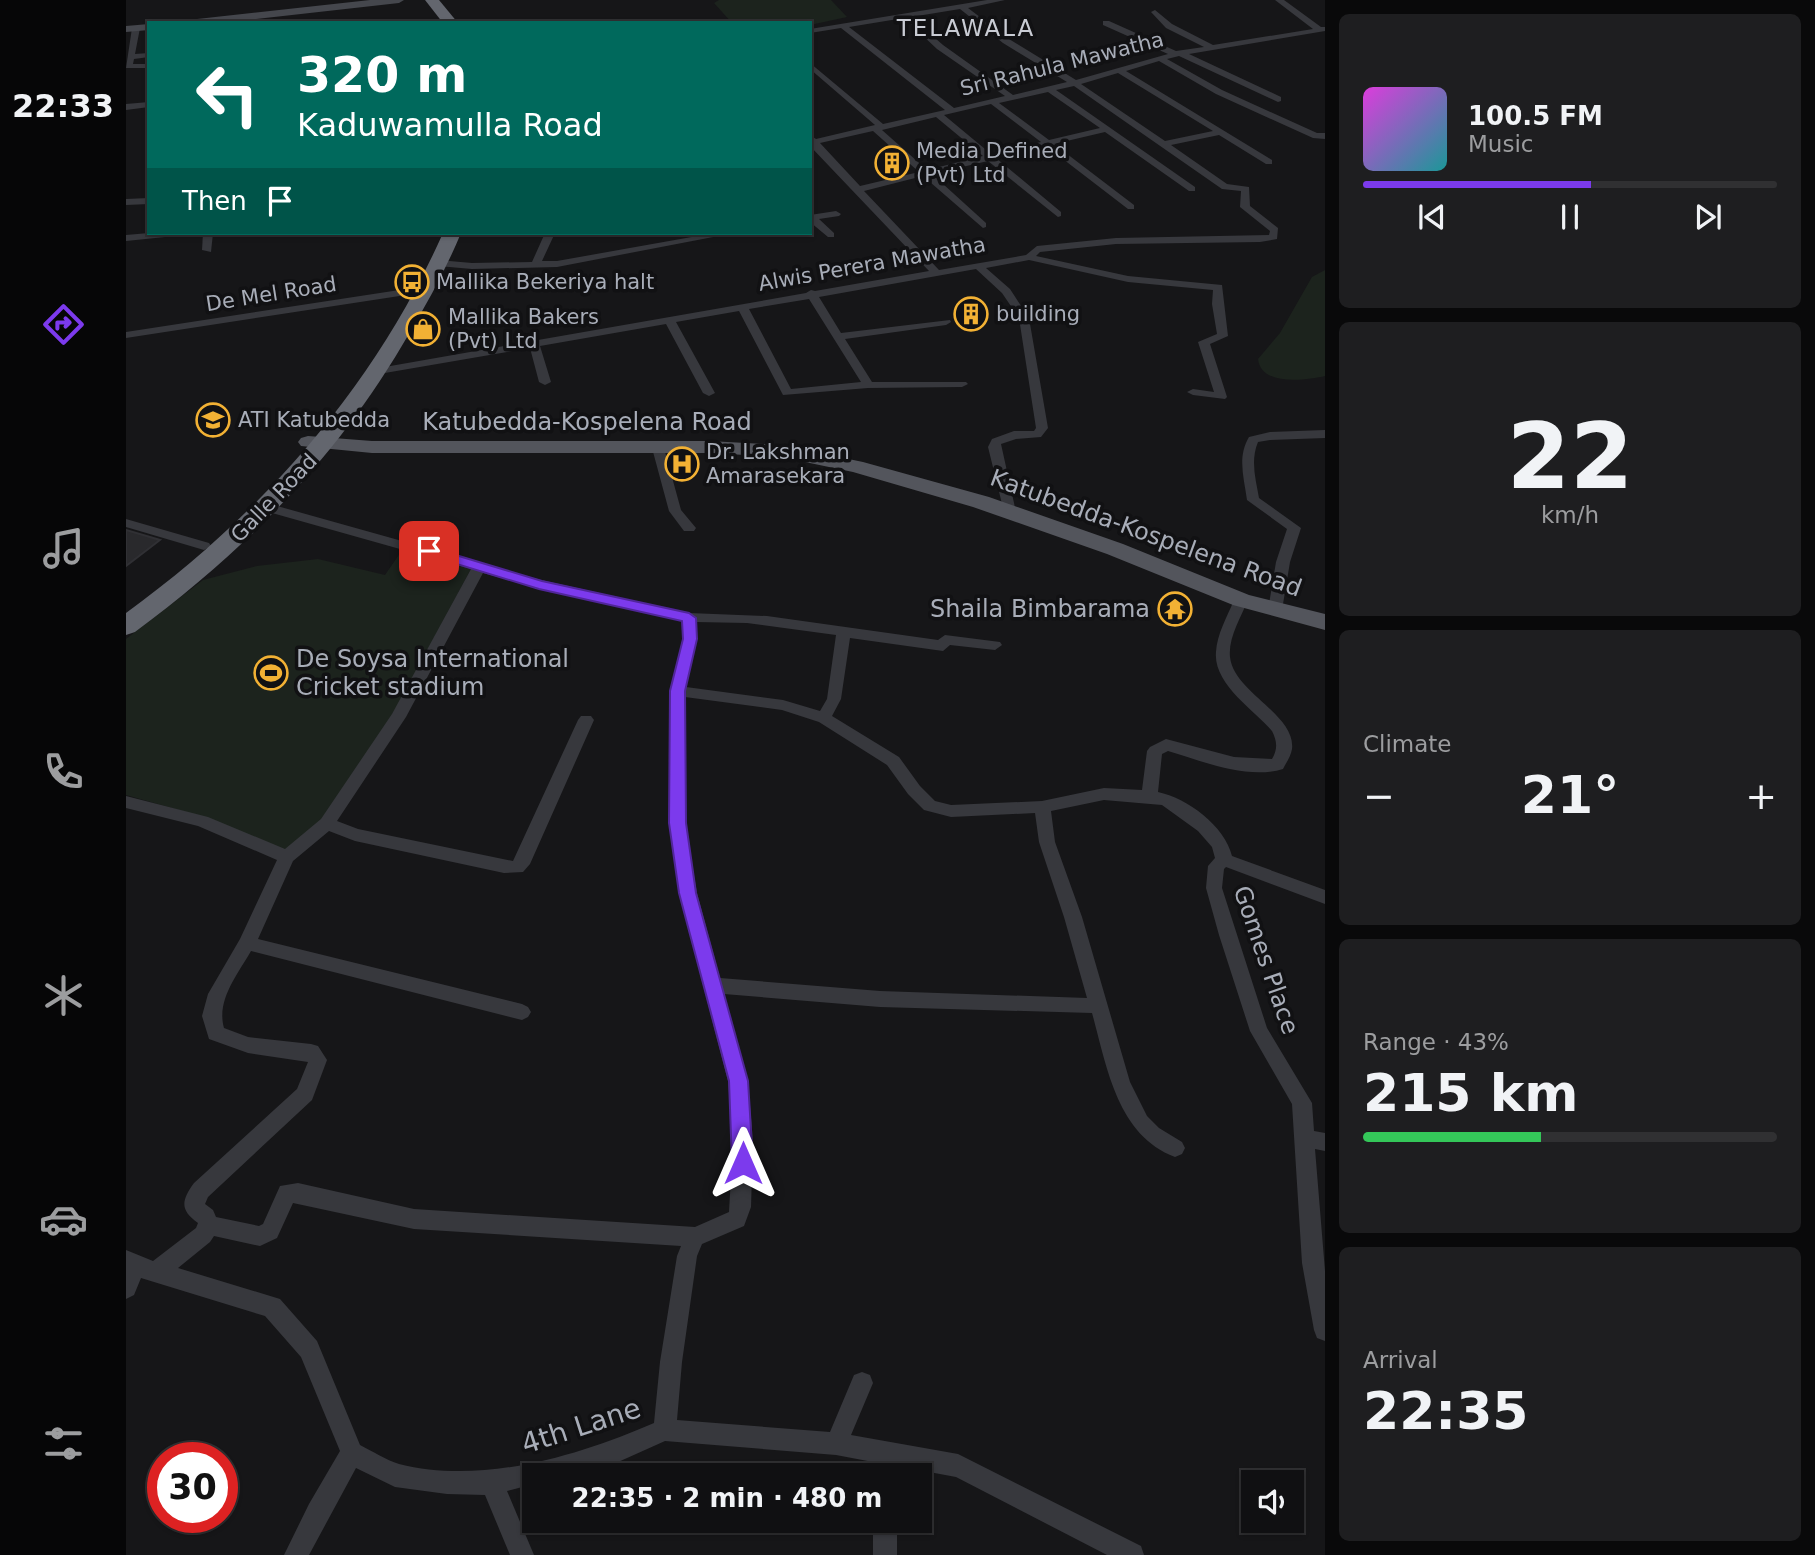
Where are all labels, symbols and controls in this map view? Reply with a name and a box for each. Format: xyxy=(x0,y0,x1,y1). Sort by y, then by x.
district label: TELAWALA xyxy=(896,15,1035,41)
street label: Sri Rahula Mawatha xyxy=(958,27,1166,101)
text: 320 m xyxy=(297,47,467,104)
icon: left xyxy=(182,49,273,140)
text: 22:33 xyxy=(12,87,114,125)
text: 100.5 FM xyxy=(1468,101,1603,131)
text: Kaduwamulla Road xyxy=(297,106,603,144)
text: Music xyxy=(1468,131,1533,157)
place label: Media Defined (Pvt) Ltd xyxy=(916,139,1068,187)
building icon: Media Defined (Pvt) Ltd xyxy=(873,144,911,182)
icon: arrive xyxy=(261,182,299,220)
text: Then xyxy=(182,186,247,216)
icon: previous xyxy=(1413,198,1451,236)
icon: pause xyxy=(1551,198,1589,236)
icon: next xyxy=(1689,198,1727,236)
street label: Alwis Perera Mawatha xyxy=(756,232,988,296)
bus stop icon: Mallika Bekeriya halt xyxy=(393,263,431,301)
place label: Mallika Bekeriya halt xyxy=(436,270,654,294)
street label: De Mel Road xyxy=(204,272,338,316)
building icon: building xyxy=(952,295,990,333)
icon: directions xyxy=(39,300,88,349)
place label: building xyxy=(996,302,1080,326)
place label: Mallika Bakers (Pvt) Ltd xyxy=(448,305,599,353)
shop icon: Mallika Bakers (Pvt) Ltd xyxy=(404,310,442,348)
school or university icon: ATI Katubedda xyxy=(194,401,232,439)
text: 22 xyxy=(1507,404,1633,509)
place label: ATI Katubedda xyxy=(238,408,390,432)
street label: Katubedda-Kospelena Road xyxy=(422,408,752,436)
place label: Dr. Lakshman Amarasekara xyxy=(706,440,850,488)
hospital icon: Dr. Lakshman Amarasekara xyxy=(663,445,701,483)
street label: Galle Road xyxy=(226,449,322,547)
street label: Katubedda-Kospelena Road xyxy=(986,464,1306,602)
text: km/h xyxy=(1541,502,1599,528)
pin xyxy=(399,521,459,581)
icon: music xyxy=(39,524,88,573)
icon: arrive xyxy=(410,532,448,570)
temple icon: Shaila Bimbarama xyxy=(1156,590,1194,628)
place label: Shaila Bimbarama xyxy=(930,595,1150,623)
place label: De Soysa International Cricket stadium xyxy=(296,645,569,701)
sports icon: De Soysa International Cricket stadium xyxy=(252,654,290,692)
text: Climate xyxy=(1363,731,1452,757)
icon: phone xyxy=(39,747,88,796)
text: 21° xyxy=(1521,765,1619,825)
text: − xyxy=(1363,774,1395,818)
text: + xyxy=(1745,774,1777,818)
street label: Gomes Place xyxy=(1227,882,1305,1038)
icon: climate xyxy=(39,971,88,1020)
text: Range · 43% xyxy=(1363,1029,1509,1055)
text: 215 km xyxy=(1363,1063,1578,1123)
position arrow xyxy=(706,1126,780,1200)
icon: car xyxy=(39,1195,88,1244)
text: Arrival xyxy=(1363,1347,1438,1373)
text: 22:35 xyxy=(1363,1381,1529,1441)
street label: 4th Lane xyxy=(517,1391,645,1461)
icon: filters xyxy=(39,1419,88,1468)
speed limit sign: 30 xyxy=(147,1442,238,1533)
map controls xyxy=(1241,1470,1304,1533)
button: sound xyxy=(1241,1470,1304,1533)
text: 22:35 · 2 min · 480 m xyxy=(572,1483,882,1513)

